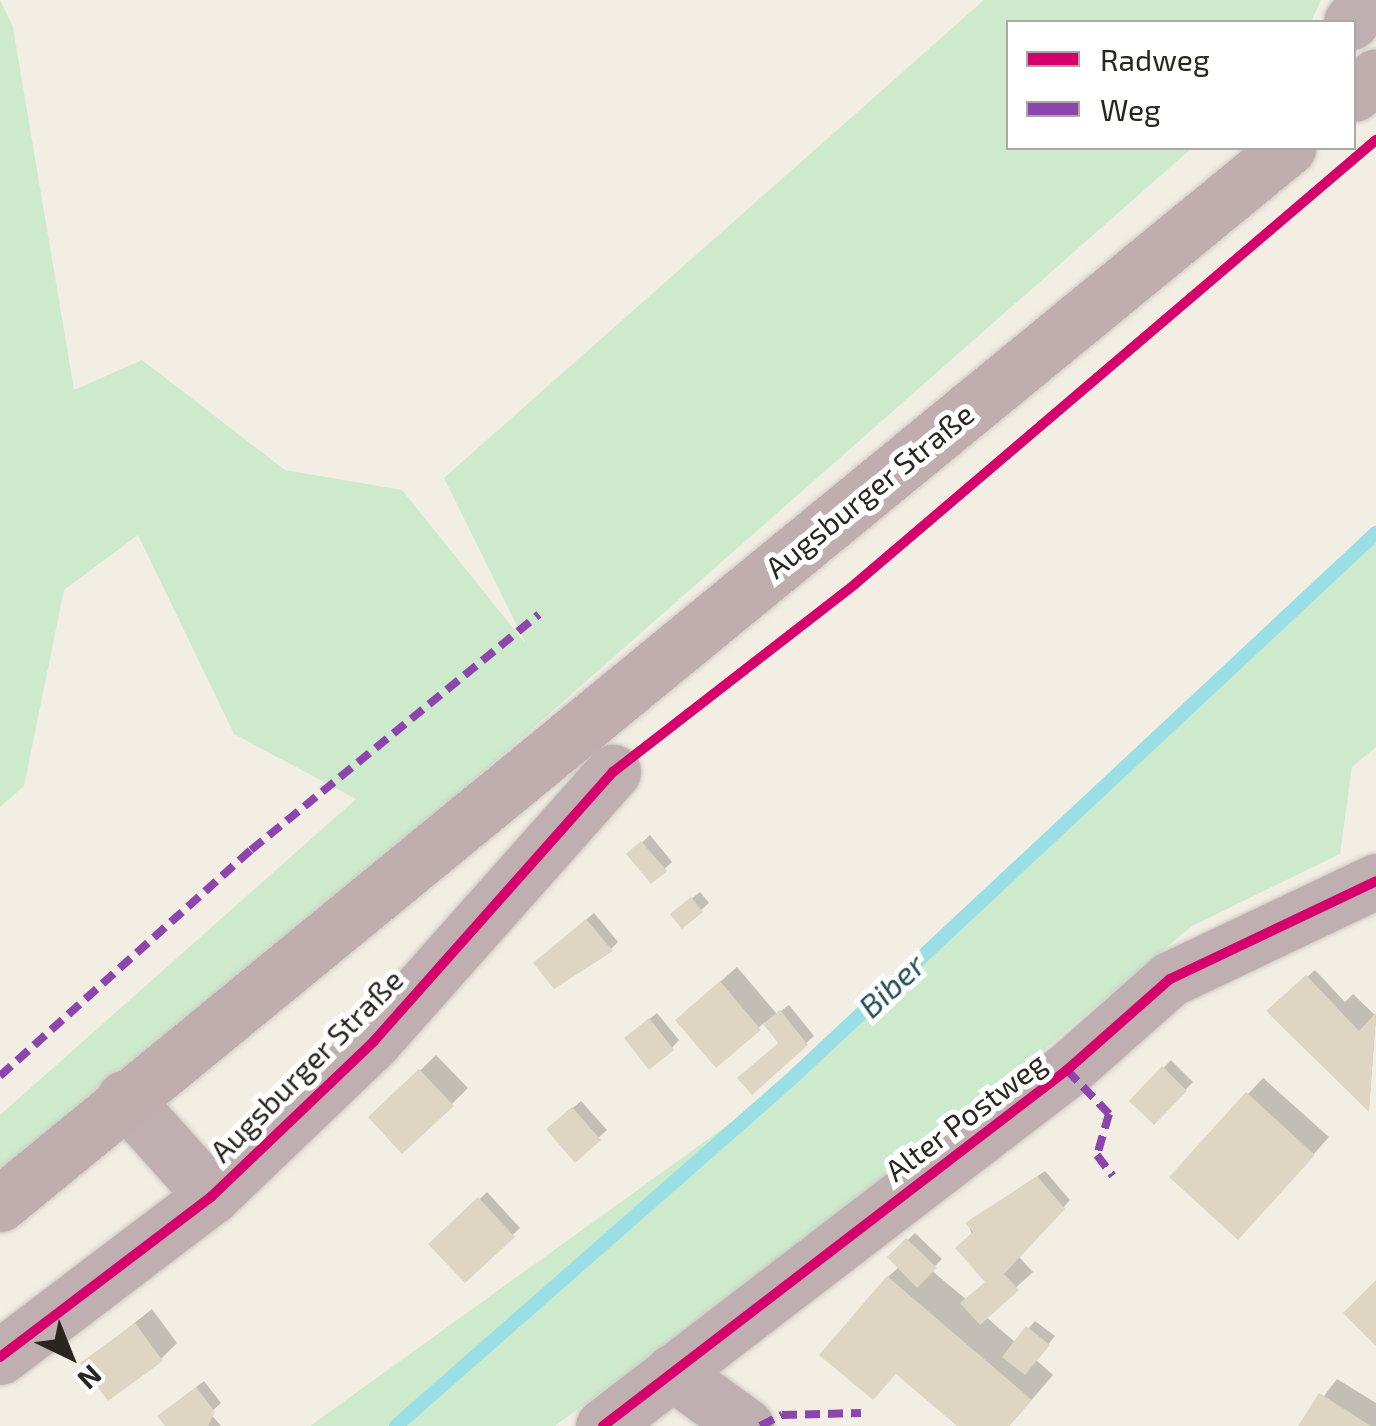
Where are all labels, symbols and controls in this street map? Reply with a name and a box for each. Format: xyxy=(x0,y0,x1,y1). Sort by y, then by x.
legend xyxy=(1006,20,1356,150)
text: Radweg xyxy=(1100,41,1210,77)
text: Weg xyxy=(1100,91,1161,127)
street label: Augsburger Straße xyxy=(757,395,981,585)
water label: Biber xyxy=(850,945,932,1025)
street label: Augsburger Straße xyxy=(202,961,410,1169)
street label: Alter Postweg xyxy=(877,1044,1053,1188)
north arrow xyxy=(20,1306,120,1406)
text: N xyxy=(71,1359,109,1397)

